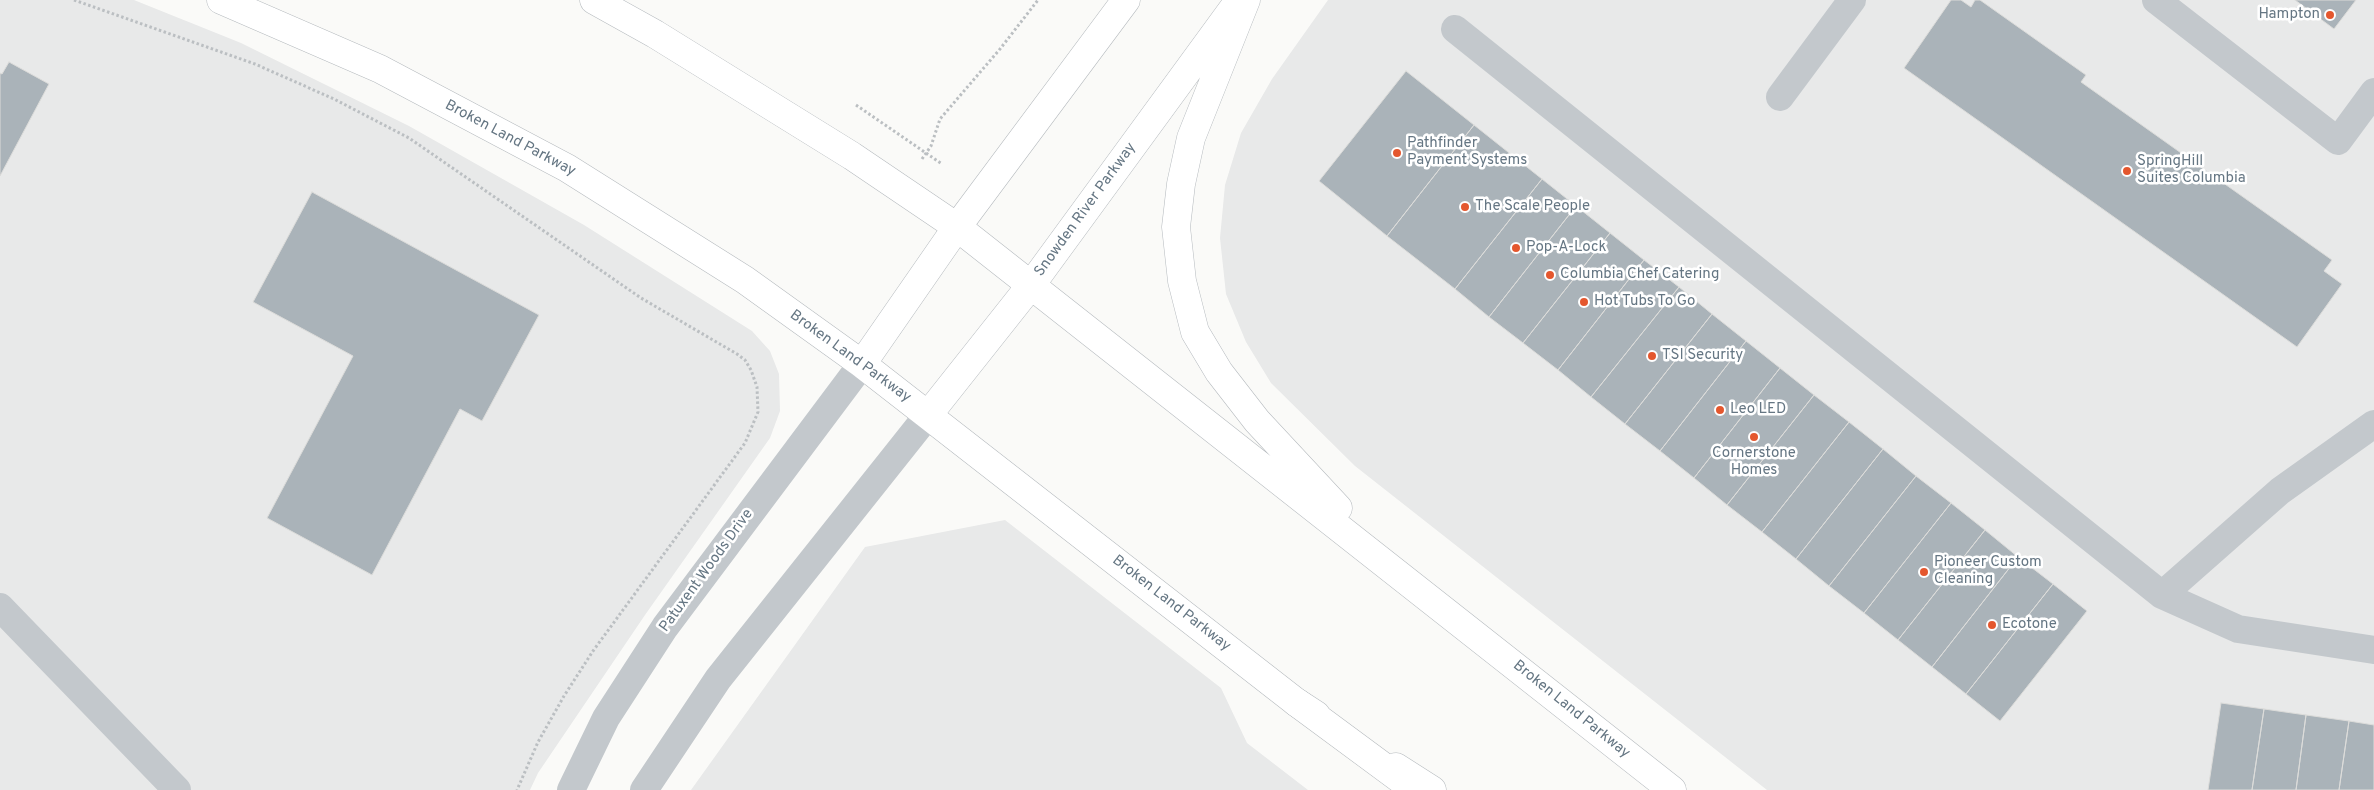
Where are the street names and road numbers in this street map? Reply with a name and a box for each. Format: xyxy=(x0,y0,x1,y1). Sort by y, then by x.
street label: Broken Land Parkway xyxy=(442,97,578,181)
street label: Snowden River Parkway xyxy=(1031,140,1141,280)
street label: Broken Land Parkway xyxy=(786,307,914,407)
street label: Patuxent Woods Drive xyxy=(656,506,758,636)
street label: Broken Land Parkway xyxy=(1108,552,1234,656)
street label: Broken Land Parkway xyxy=(1509,657,1633,763)

